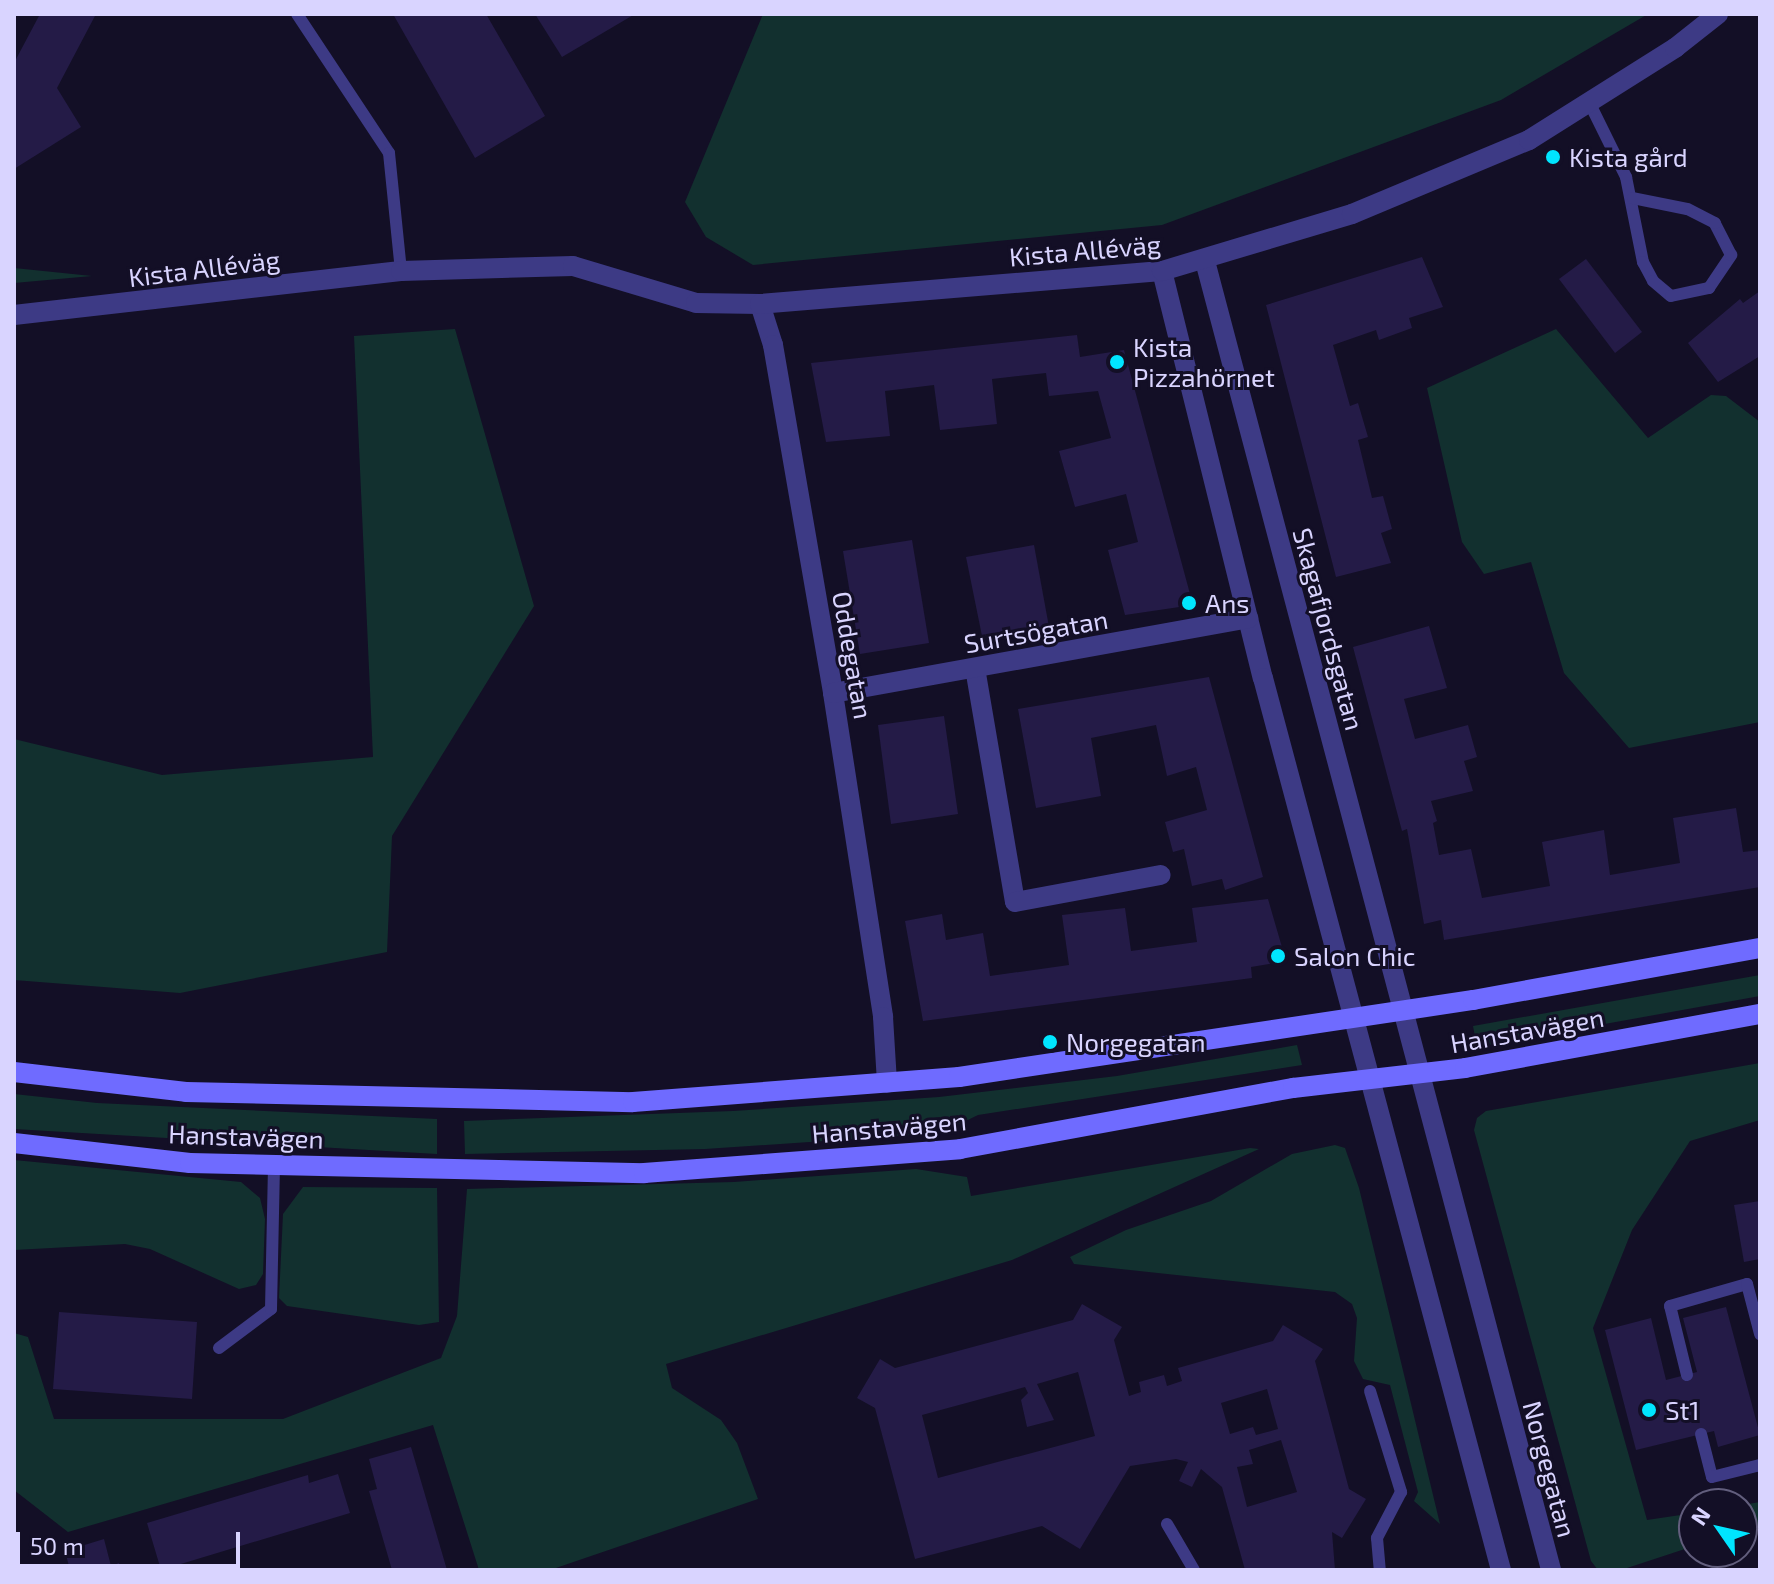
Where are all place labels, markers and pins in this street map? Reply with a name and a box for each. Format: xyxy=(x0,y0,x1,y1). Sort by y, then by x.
place label: Kista gård xyxy=(1569,141,1688,173)
marker: Kista gård xyxy=(1544,148,1562,166)
place label: Kista Pizzahörnet xyxy=(1133,331,1275,392)
marker: Kista Pizzahörnet xyxy=(1108,353,1126,371)
place label: Ans xyxy=(1205,587,1249,619)
marker: Ans xyxy=(1180,594,1198,612)
place label: Salon Chic xyxy=(1294,940,1415,972)
marker: Salon Chic xyxy=(1269,947,1287,965)
place label: Norgegatan xyxy=(1066,1026,1206,1058)
marker: Norgegatan xyxy=(1041,1033,1059,1051)
place label: St1 xyxy=(1665,1394,1700,1426)
marker: St1 xyxy=(1640,1401,1658,1419)

